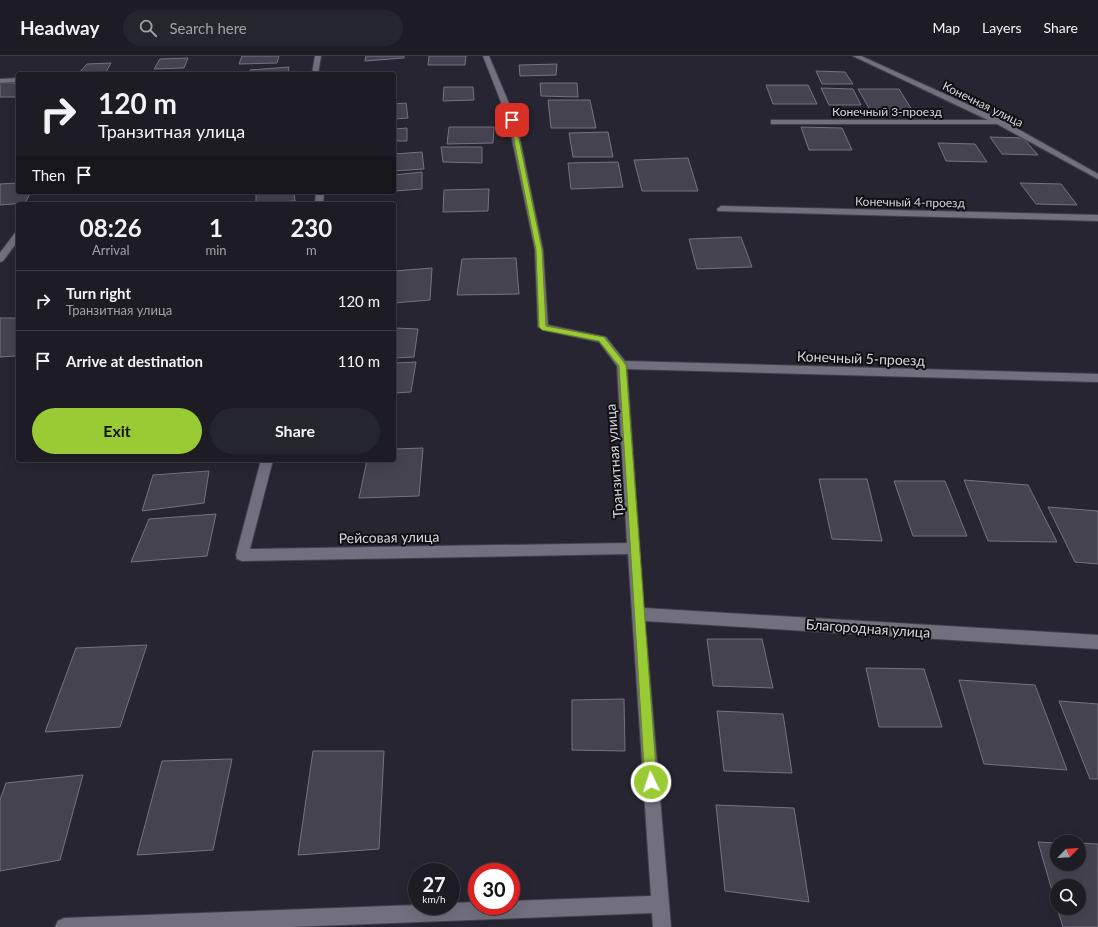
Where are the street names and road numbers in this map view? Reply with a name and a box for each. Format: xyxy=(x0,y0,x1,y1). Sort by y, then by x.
street label: Конечная улица xyxy=(940,78,1026,130)
street label: Конечный 3-проезд xyxy=(832,104,943,119)
street label: Конечный 4-проезд xyxy=(855,194,966,210)
street label: Конечный 5-проезд xyxy=(797,347,926,369)
street label: Транзитная улица xyxy=(602,403,626,519)
street label: Рейсовая улица xyxy=(339,528,439,546)
street label: Благородная улица xyxy=(805,615,931,641)

